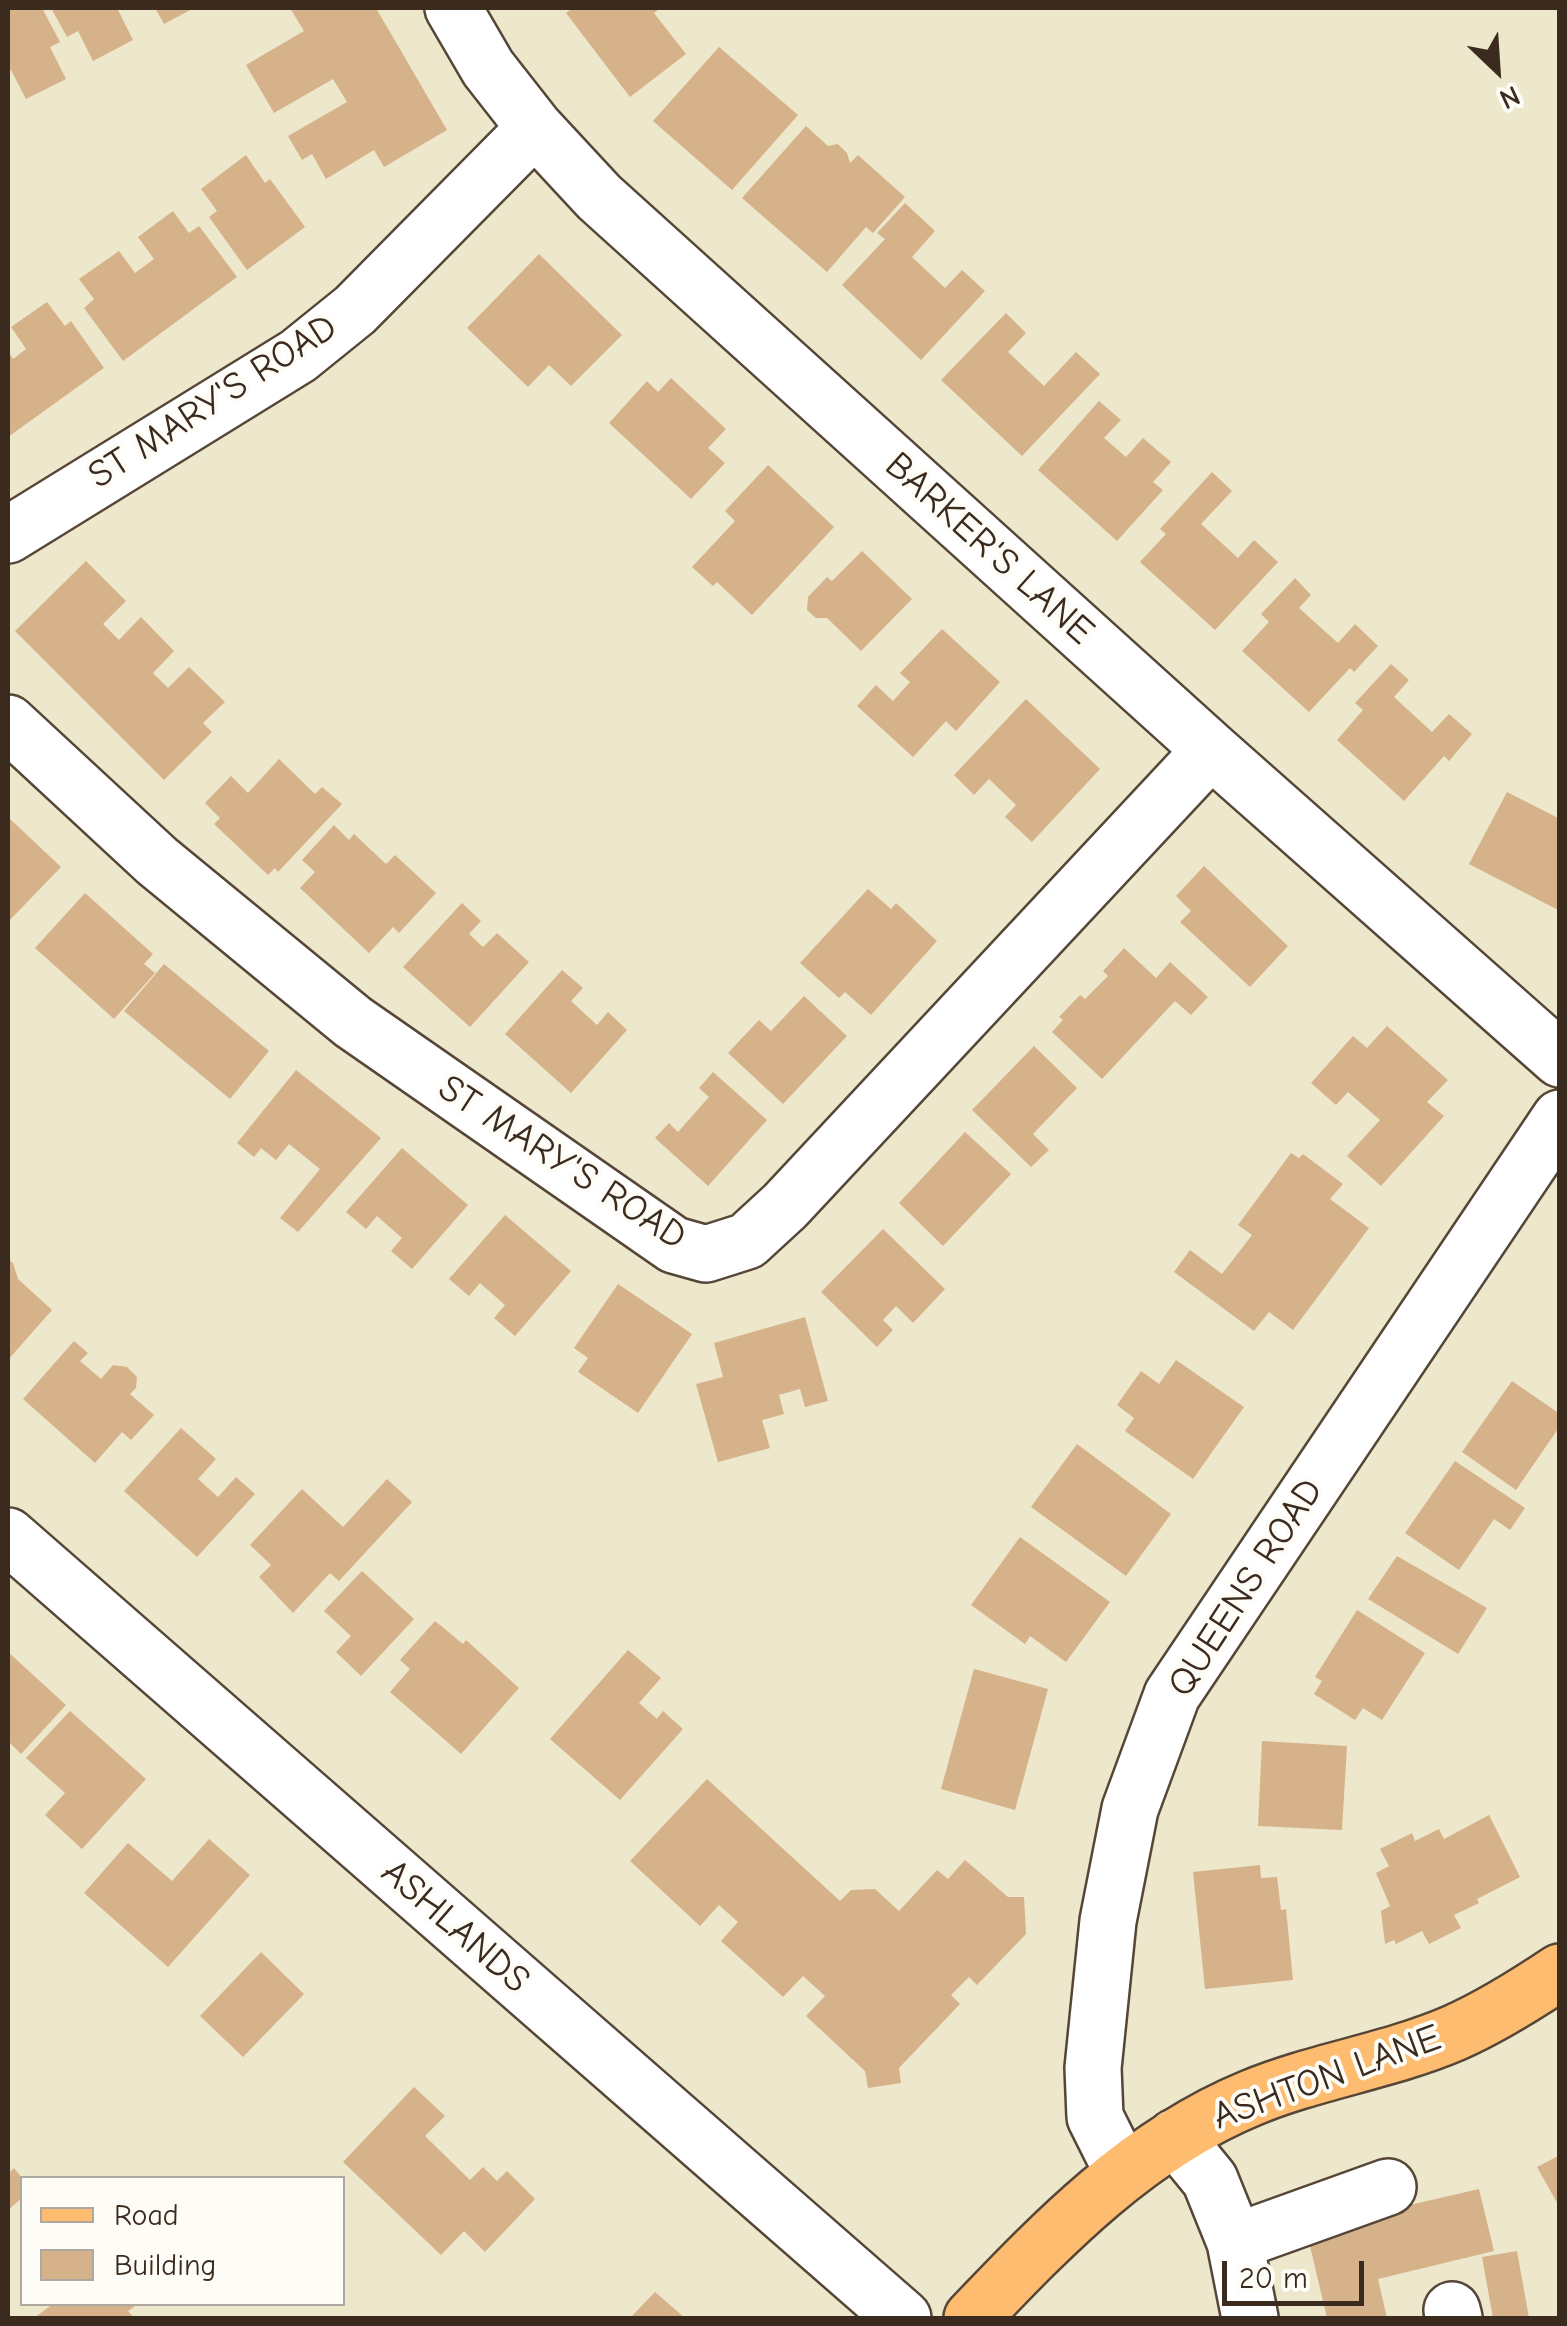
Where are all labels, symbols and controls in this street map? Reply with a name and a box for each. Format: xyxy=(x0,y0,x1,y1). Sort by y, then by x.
north arrow xyxy=(1447,20,1547,120)
text: N xyxy=(1495,79,1525,116)
street label: ST MARY'S ROAD xyxy=(80,305,346,499)
street label: BARKER'S LANE xyxy=(875,443,1103,655)
street label: ST MARY'S ROAD xyxy=(429,1066,695,1260)
street label: QUEENS ROAD xyxy=(1159,1470,1333,1706)
street label: ASHLANDS xyxy=(372,1850,538,2004)
street label: ASHTON LANE xyxy=(1207,2016,1447,2140)
legend xyxy=(20,2176,345,2306)
text: Road xyxy=(114,2198,179,2233)
scale bar xyxy=(1227,2241,1370,2303)
text: Building xyxy=(114,2248,217,2283)
text: 20 m xyxy=(1239,2261,1308,2296)

